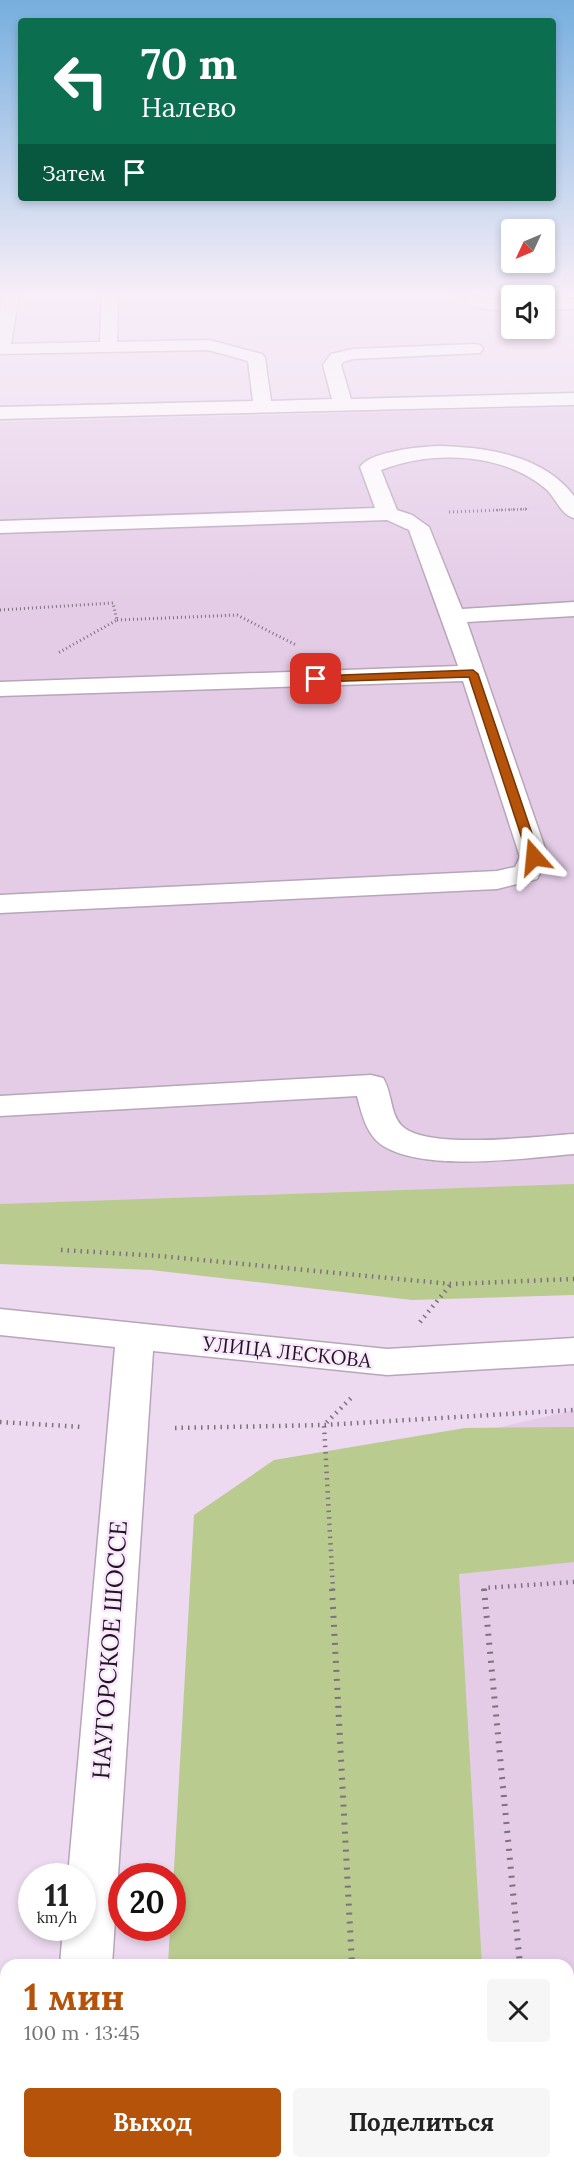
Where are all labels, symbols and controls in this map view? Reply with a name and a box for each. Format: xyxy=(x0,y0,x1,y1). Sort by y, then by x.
text: 70 m xyxy=(141,37,237,91)
icon: left xyxy=(42,42,120,120)
text: Налево xyxy=(141,90,236,124)
icon: arrive xyxy=(118,156,151,189)
text: Затем xyxy=(42,159,106,187)
north arrow xyxy=(501,219,555,273)
map controls xyxy=(501,219,555,339)
button: sound xyxy=(501,285,555,339)
pin xyxy=(290,653,341,704)
icon: arrive xyxy=(299,662,332,695)
position arrow xyxy=(502,825,566,889)
street label: УЛИЦА ЛЕСКОВА xyxy=(201,1330,373,1373)
street label: НАУГОРСКОЕ ШОССЕ xyxy=(85,1520,134,1780)
speed limit sign: 20 xyxy=(108,1863,186,1941)
text: 11 xyxy=(45,1876,69,1914)
text: km/h xyxy=(37,1908,77,1927)
text: 1 мин xyxy=(24,1974,125,2020)
button: close xyxy=(487,1979,550,2042)
text: 100 m · 13:45 xyxy=(24,2020,140,2045)
button: Выход xyxy=(24,2088,281,2157)
button: Поделиться xyxy=(293,2088,550,2157)

